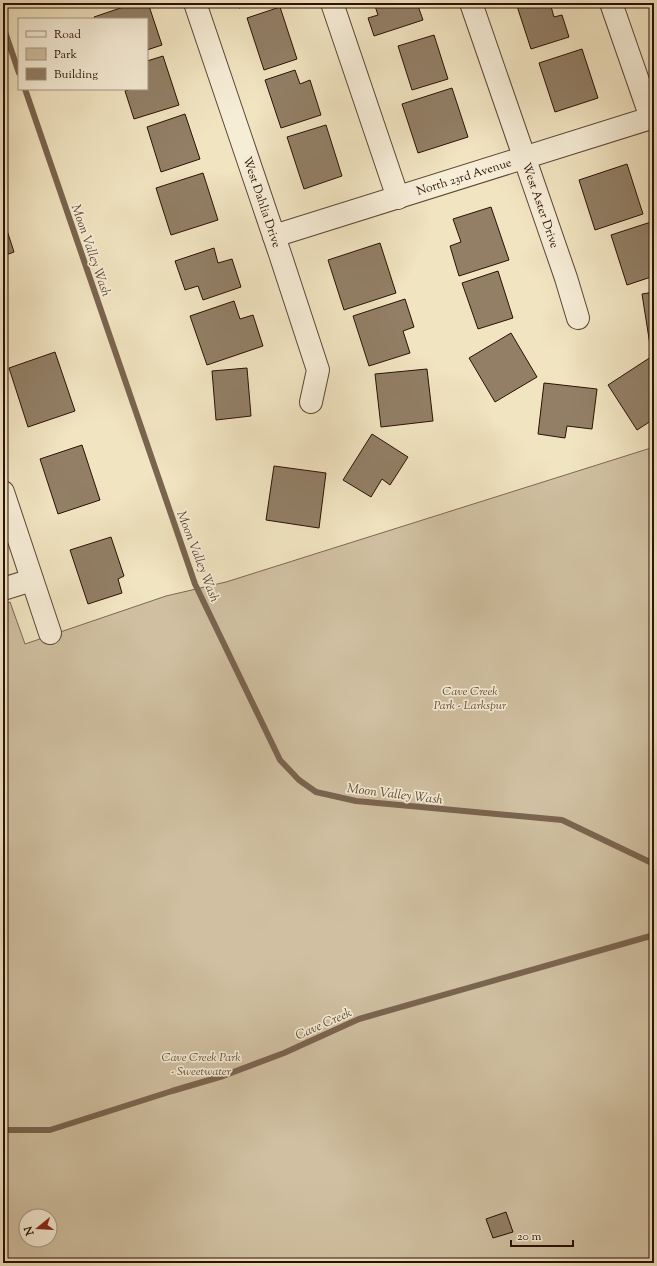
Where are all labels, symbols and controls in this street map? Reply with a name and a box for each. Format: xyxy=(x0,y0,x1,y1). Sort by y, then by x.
legend xyxy=(18,18,148,90)
text: Road xyxy=(54,26,81,44)
text: Park xyxy=(54,46,77,64)
text: Building xyxy=(54,66,98,84)
street label: West Dahlia Drive xyxy=(238,154,285,251)
street label: North 23rd Avenue xyxy=(414,154,514,201)
street label: West Aster Drive xyxy=(517,160,563,251)
water label: Moon Valley Wash xyxy=(66,202,115,300)
water label: Moon Valley Wash xyxy=(171,508,223,606)
park label: Cave Creek Park - Larkspur xyxy=(434,683,507,715)
water label: Moon Valley Wash xyxy=(346,780,444,810)
water label: Cave Creek xyxy=(293,1004,355,1045)
park label: Cave Creek Park - Sweetwater xyxy=(161,1049,241,1081)
north arrow xyxy=(18,1208,58,1248)
scale bar xyxy=(511,1222,573,1248)
text: N xyxy=(20,1224,39,1238)
text: 20 m xyxy=(517,1228,542,1246)

